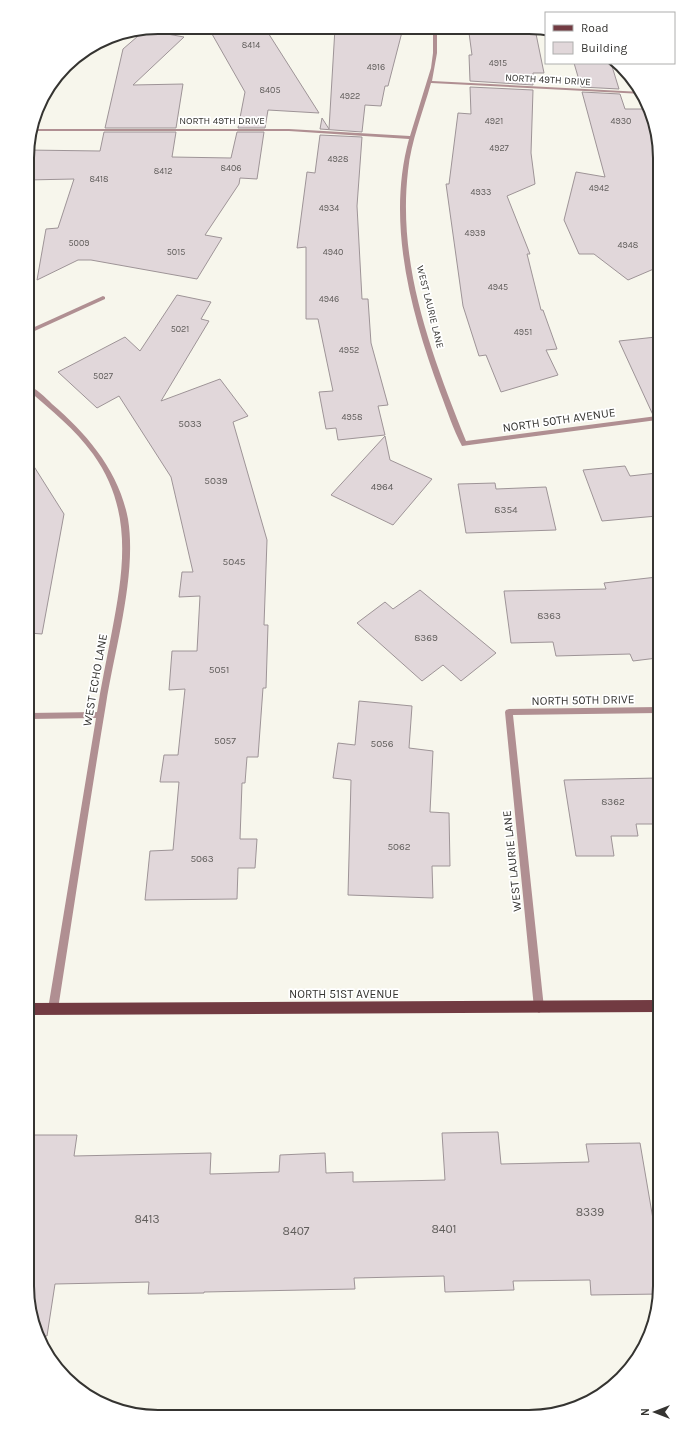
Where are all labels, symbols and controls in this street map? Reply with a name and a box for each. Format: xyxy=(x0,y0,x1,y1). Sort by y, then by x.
legend xyxy=(545,12,675,64)
text: Road xyxy=(581,21,609,35)
house number: 8414 xyxy=(242,40,260,50)
text: Building xyxy=(581,41,628,55)
house number: 4915 xyxy=(489,58,507,68)
house number: 4916 xyxy=(367,62,385,72)
street label: NORTH 49TH DRIVE xyxy=(505,72,591,88)
house number: 8405 xyxy=(260,85,280,95)
house number: 4922 xyxy=(340,91,360,101)
street label: NORTH 49TH DRIVE xyxy=(179,115,265,127)
house number: 4921 xyxy=(485,116,503,126)
house number: 4930 xyxy=(611,116,631,126)
house number: 4927 xyxy=(489,143,510,153)
house number: 4928 xyxy=(328,154,349,164)
house number: 8406 xyxy=(220,163,242,173)
house number: 8412 xyxy=(154,166,172,176)
house number: 8418 xyxy=(89,174,109,184)
house number: 4942 xyxy=(589,183,609,193)
house number: 4933 xyxy=(471,187,491,197)
house number: 4934 xyxy=(319,203,339,213)
house number: 4939 xyxy=(465,228,485,238)
house number: 5009 xyxy=(69,238,89,248)
house number: 4948 xyxy=(618,240,639,250)
house number: 5015 xyxy=(167,247,185,257)
house number: 4940 xyxy=(323,247,343,257)
street label: WEST LAURIE LANE xyxy=(414,264,446,350)
house number: 4945 xyxy=(488,282,508,292)
house number: 4946 xyxy=(319,294,339,304)
house number: 5021 xyxy=(171,324,189,334)
house number: 4951 xyxy=(514,327,532,337)
house number: 4952 xyxy=(339,345,359,355)
house number: 5027 xyxy=(93,371,114,381)
street label: NORTH 50TH AVENUE xyxy=(502,405,616,435)
house number: 4958 xyxy=(342,412,363,422)
house number: 5033 xyxy=(178,418,202,430)
house number: 5039 xyxy=(204,475,228,487)
house number: 4964 xyxy=(371,481,394,493)
house number: 8354 xyxy=(494,504,518,516)
house number: 5045 xyxy=(223,556,246,568)
house number: 8363 xyxy=(537,610,561,622)
house number: 8369 xyxy=(414,632,438,644)
street label: WEST ECHO LANE xyxy=(80,633,110,727)
house number: 5051 xyxy=(209,664,229,676)
street label: NORTH 50TH DRIVE xyxy=(531,692,635,708)
house number: 5057 xyxy=(214,735,236,747)
house number: 5056 xyxy=(371,738,394,750)
house number: 8362 xyxy=(601,796,625,808)
street label: WEST LAURIE LANE xyxy=(500,810,524,912)
house number: 5062 xyxy=(387,841,411,853)
house number: 5063 xyxy=(190,853,214,865)
street label: NORTH 51ST AVENUE xyxy=(289,987,399,1001)
house number: 8339 xyxy=(576,1205,604,1219)
house number: 8413 xyxy=(134,1212,160,1226)
house number: 8401 xyxy=(431,1222,457,1236)
house number: 8407 xyxy=(283,1224,310,1238)
north arrow xyxy=(635,1392,675,1432)
text: N xyxy=(639,1408,652,1416)

